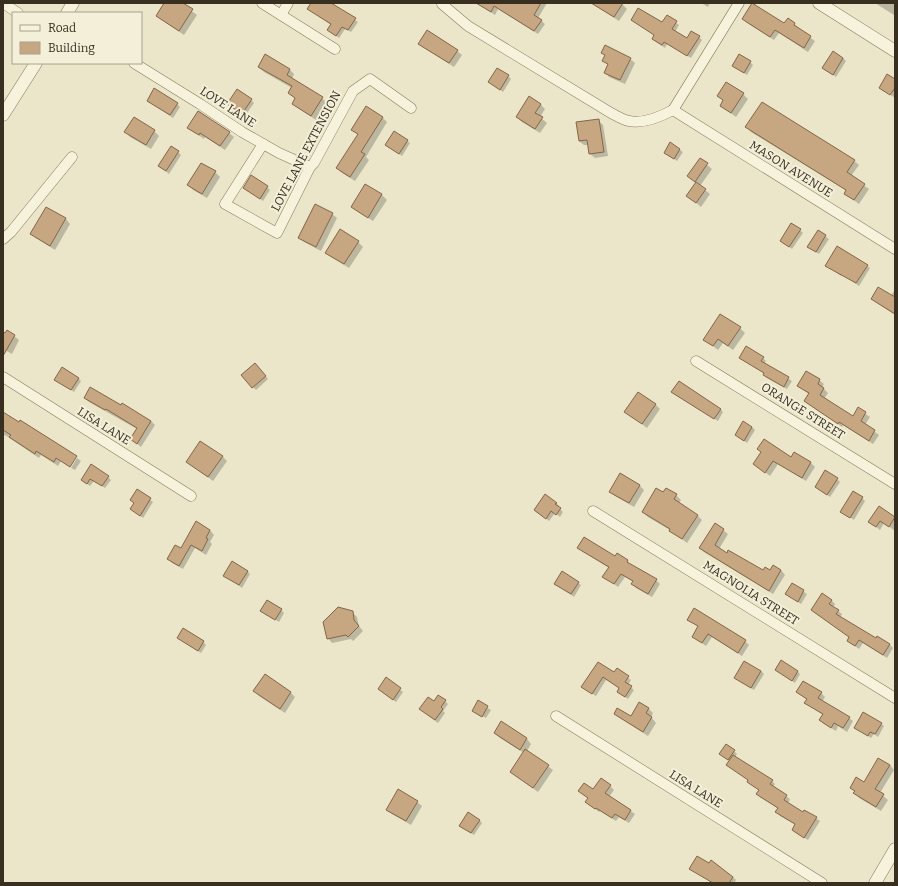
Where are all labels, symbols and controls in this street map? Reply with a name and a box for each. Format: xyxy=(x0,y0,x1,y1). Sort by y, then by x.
legend xyxy=(12,12,142,64)
text: Road xyxy=(48,21,76,35)
text: Building xyxy=(48,41,95,55)
street label: LOVE LANE xyxy=(197,84,259,130)
street label: LOVE LANE EXTENSION xyxy=(268,88,344,214)
street label: MASON AVENUE xyxy=(747,138,835,200)
street label: ORANGE STREET xyxy=(759,380,847,442)
street label: LISA LANE xyxy=(75,404,133,448)
street label: MAGNOLIA STREET xyxy=(701,558,801,628)
street label: LISA LANE xyxy=(667,767,725,811)

